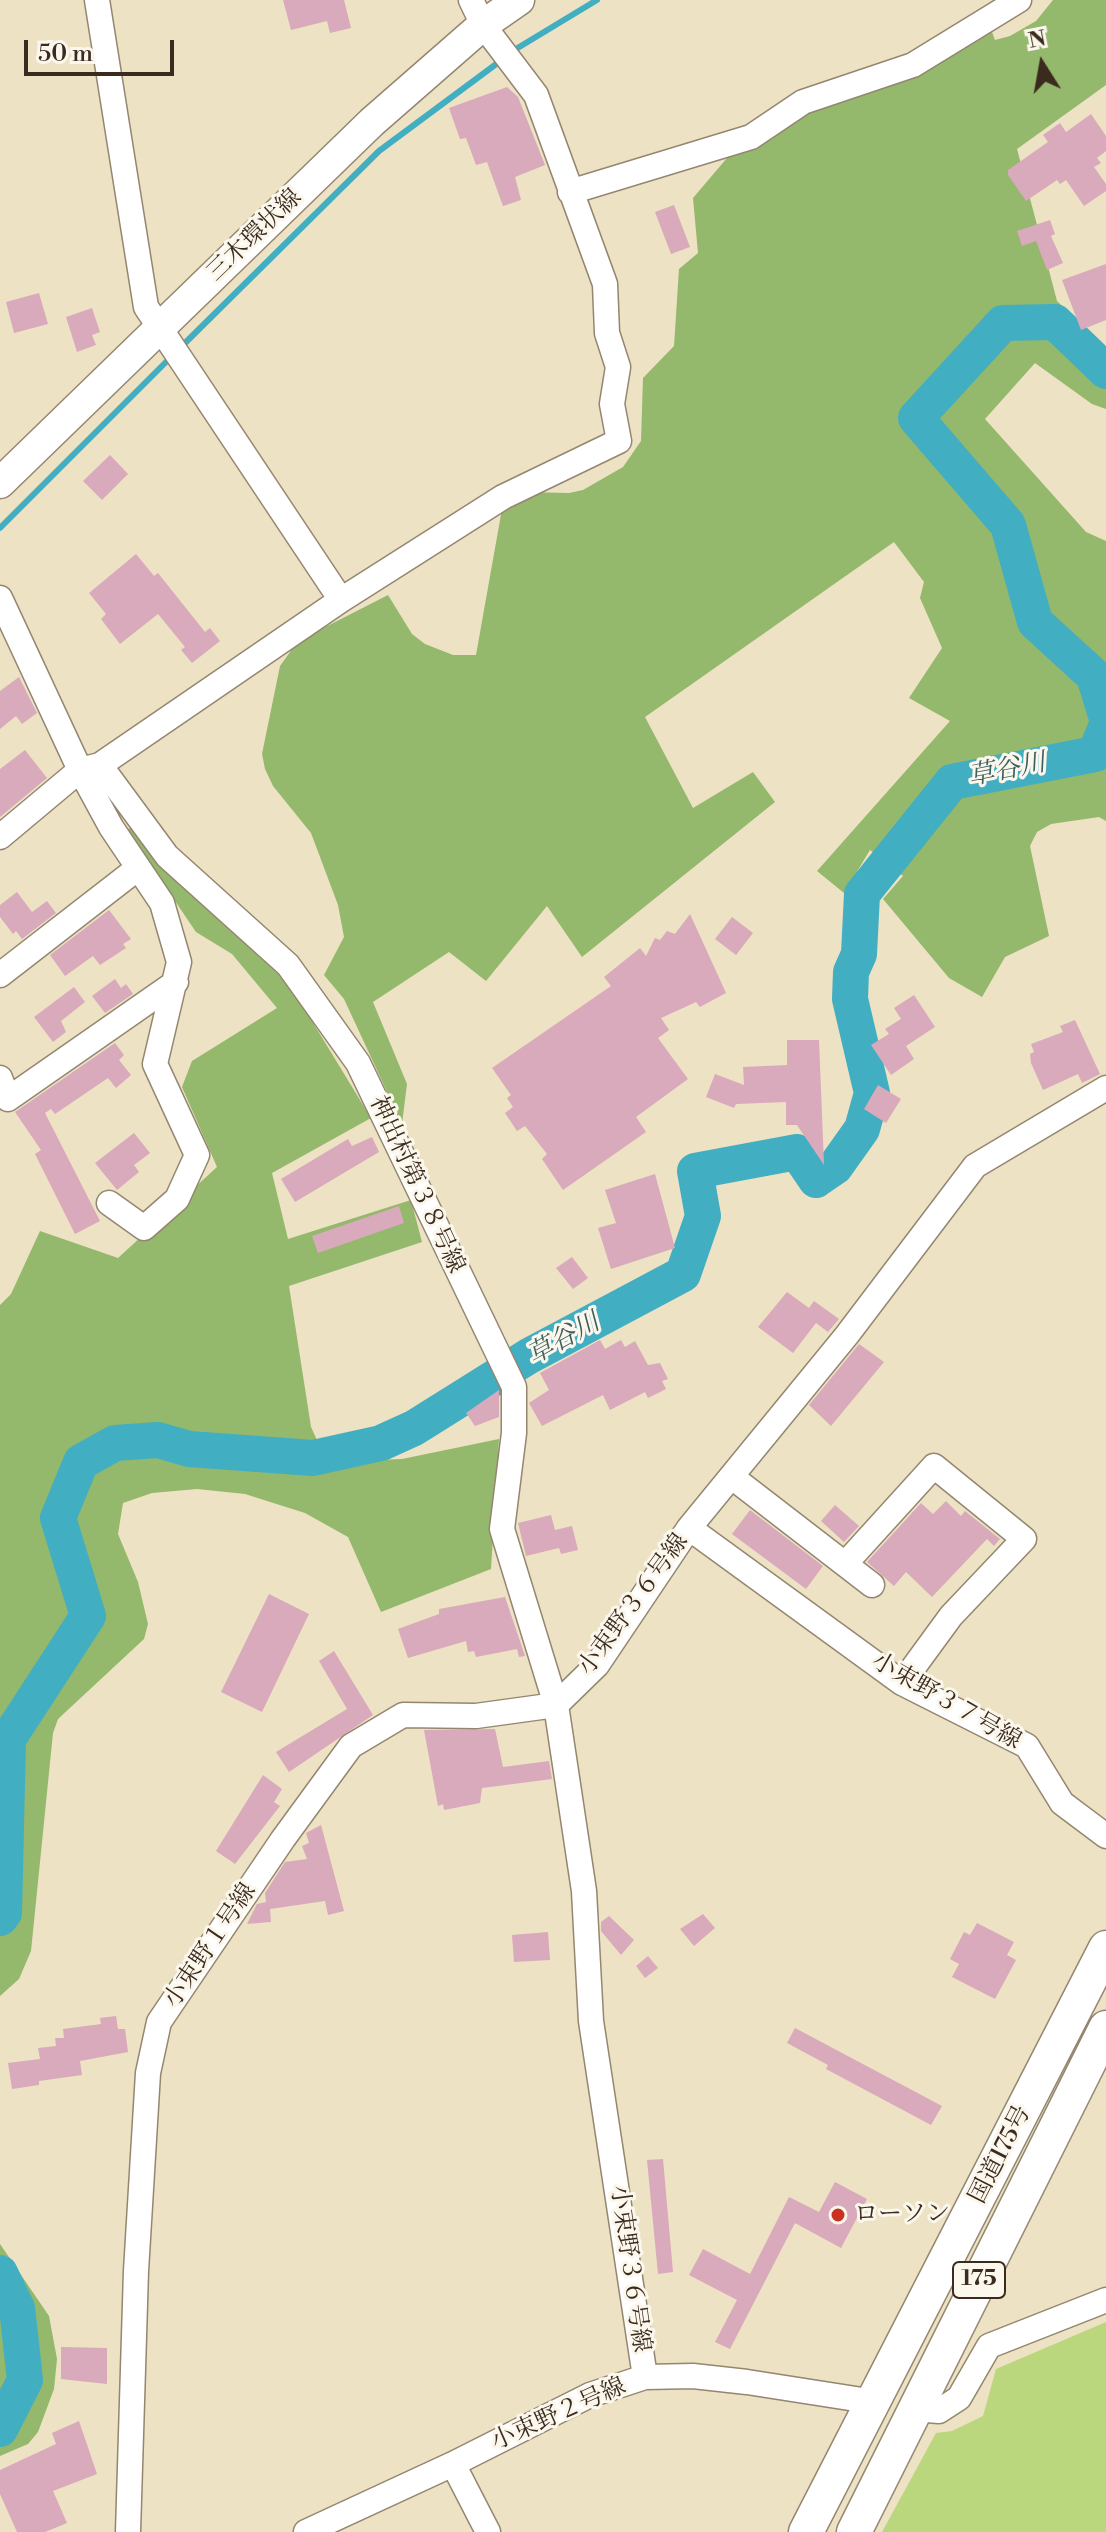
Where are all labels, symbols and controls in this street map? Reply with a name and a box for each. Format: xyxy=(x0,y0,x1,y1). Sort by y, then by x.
scale bar xyxy=(28,24,178,74)
north arrow xyxy=(1002,24,1082,104)
text: N xyxy=(1026,25,1048,55)
text: 50 m xyxy=(38,39,93,69)
street label: 三木環状線 xyxy=(202,184,308,288)
water label: 草谷川 xyxy=(966,748,1048,794)
street label: 神出村第３８号線 xyxy=(362,1092,470,1278)
water label: 草谷川 xyxy=(522,1307,606,1373)
street label: 小束野３６号線 xyxy=(573,1529,695,1681)
street label: 小束野３７号線 xyxy=(866,1648,1026,1756)
street label: 小束野１号線 xyxy=(159,1878,263,2014)
street label: 国道175号 xyxy=(964,2101,1038,2209)
street label: 小束野３６号線 xyxy=(603,2184,655,2354)
place label: ローソン xyxy=(854,2201,950,2229)
marker: ローソン xyxy=(829,2206,847,2224)
road number: 175 xyxy=(953,2262,1005,2298)
street label: 小束野２号線 xyxy=(487,2373,631,2457)

